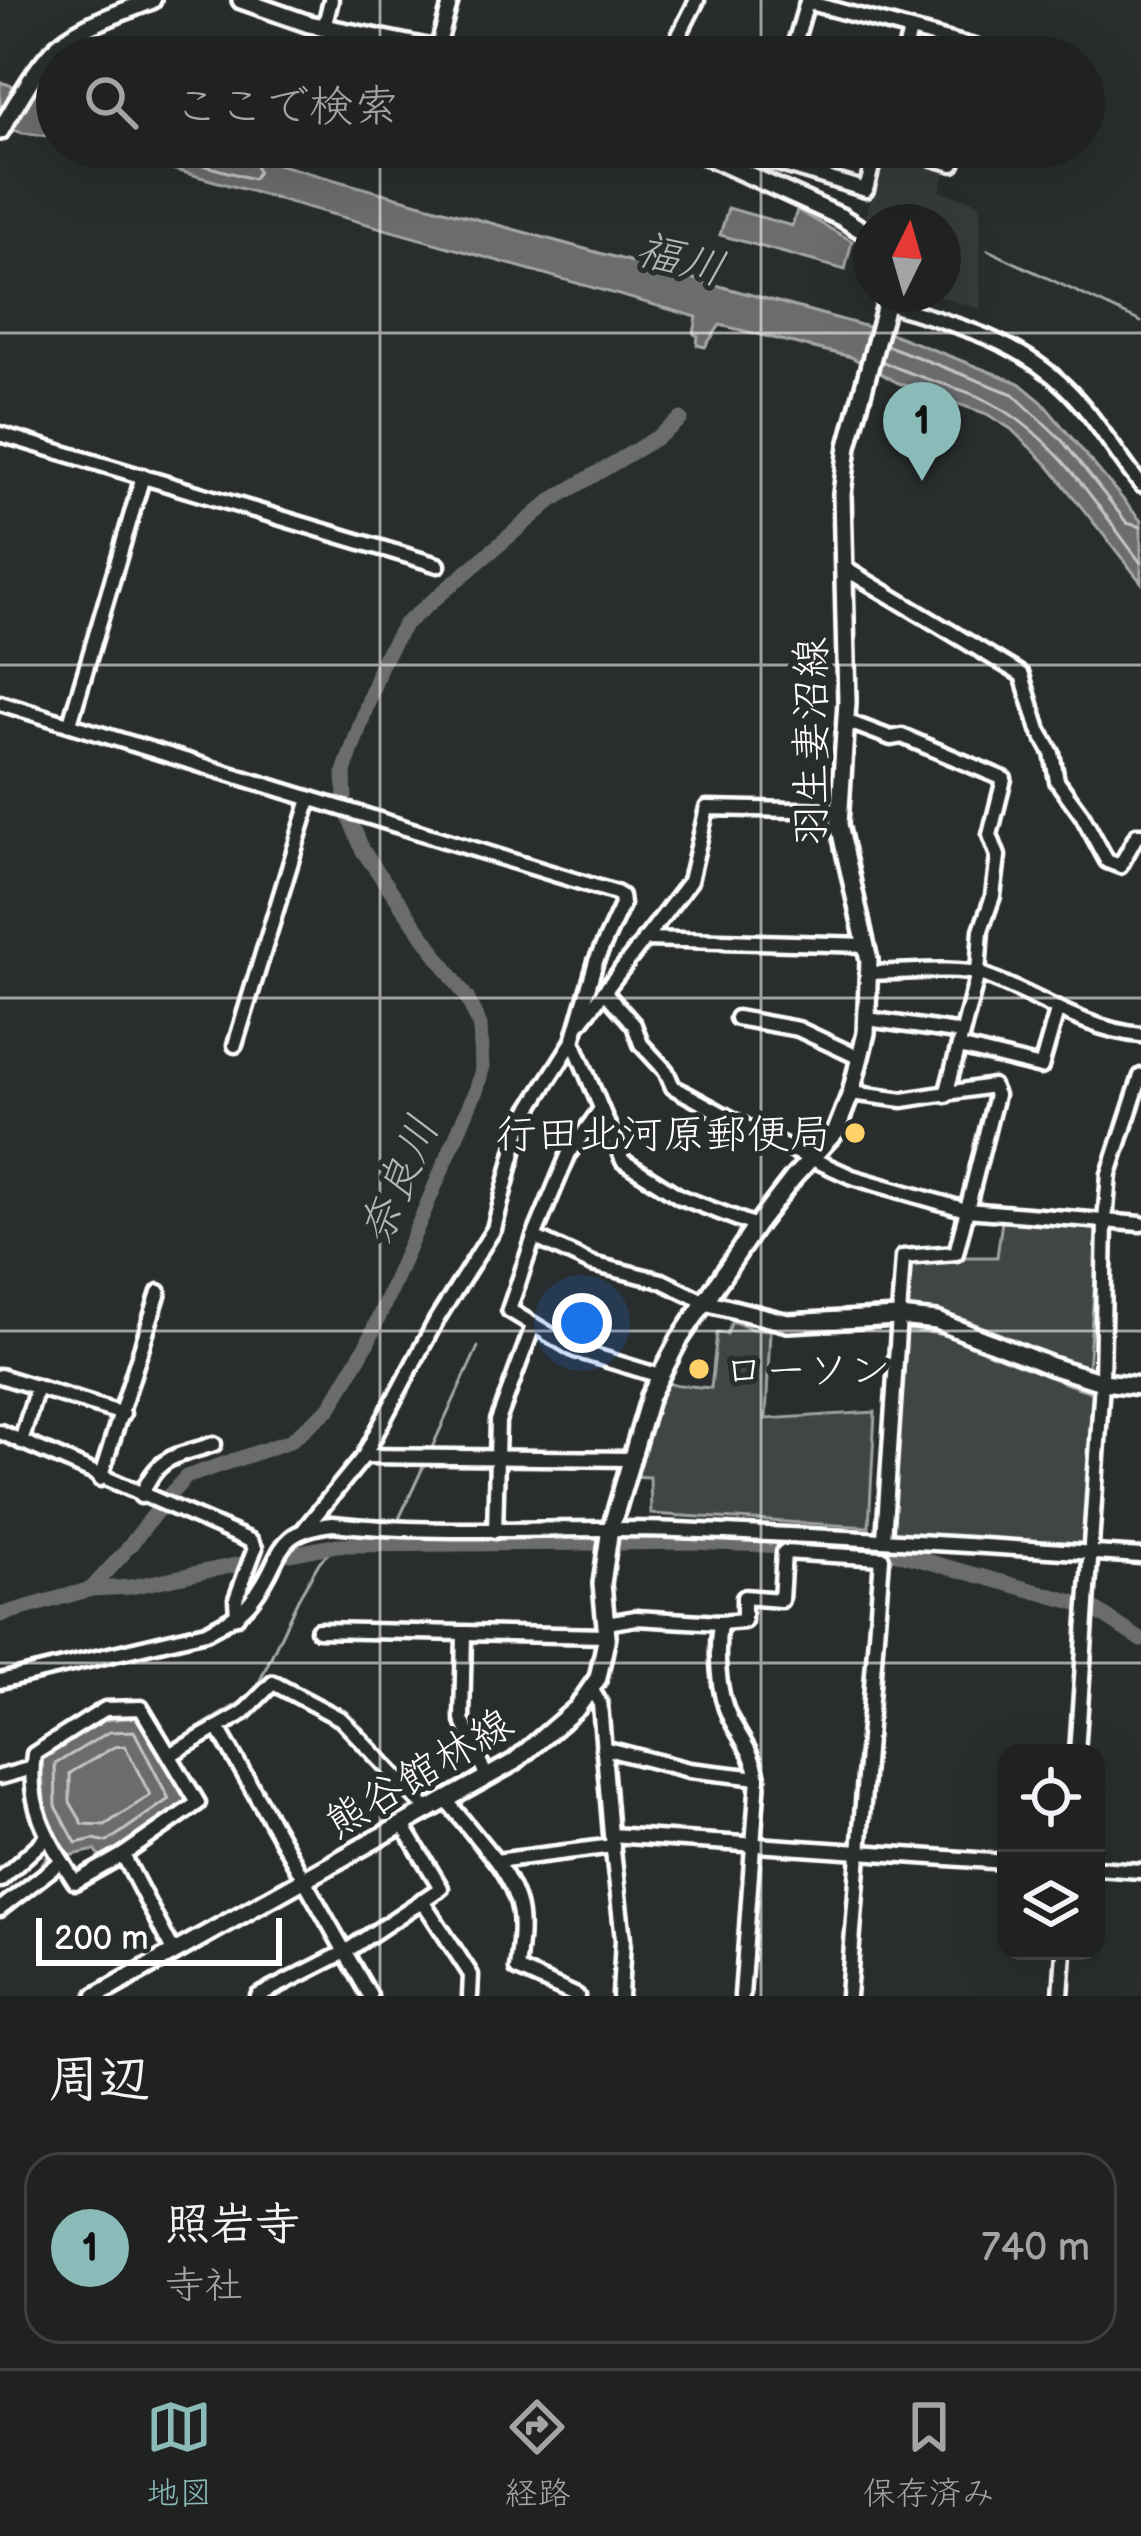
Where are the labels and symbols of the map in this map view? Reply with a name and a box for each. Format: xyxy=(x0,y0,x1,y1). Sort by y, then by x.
north arrow xyxy=(853,204,961,312)
water label: 福川 xyxy=(630,222,731,299)
pin: 1 xyxy=(883,382,961,481)
street label: 羽生妻沼線 xyxy=(787,637,838,847)
water label: 奈良川 xyxy=(349,1108,452,1254)
place label: 行田北河原郵便局 xyxy=(495,1110,831,1161)
marker: 行田北河原郵便局 xyxy=(842,1120,868,1146)
your location xyxy=(552,1293,612,1353)
place label: ローソン xyxy=(723,1346,891,1397)
marker: ローソン xyxy=(686,1356,712,1382)
street label: 熊谷館林線 xyxy=(316,1698,522,1850)
scale bar xyxy=(36,1912,282,1965)

